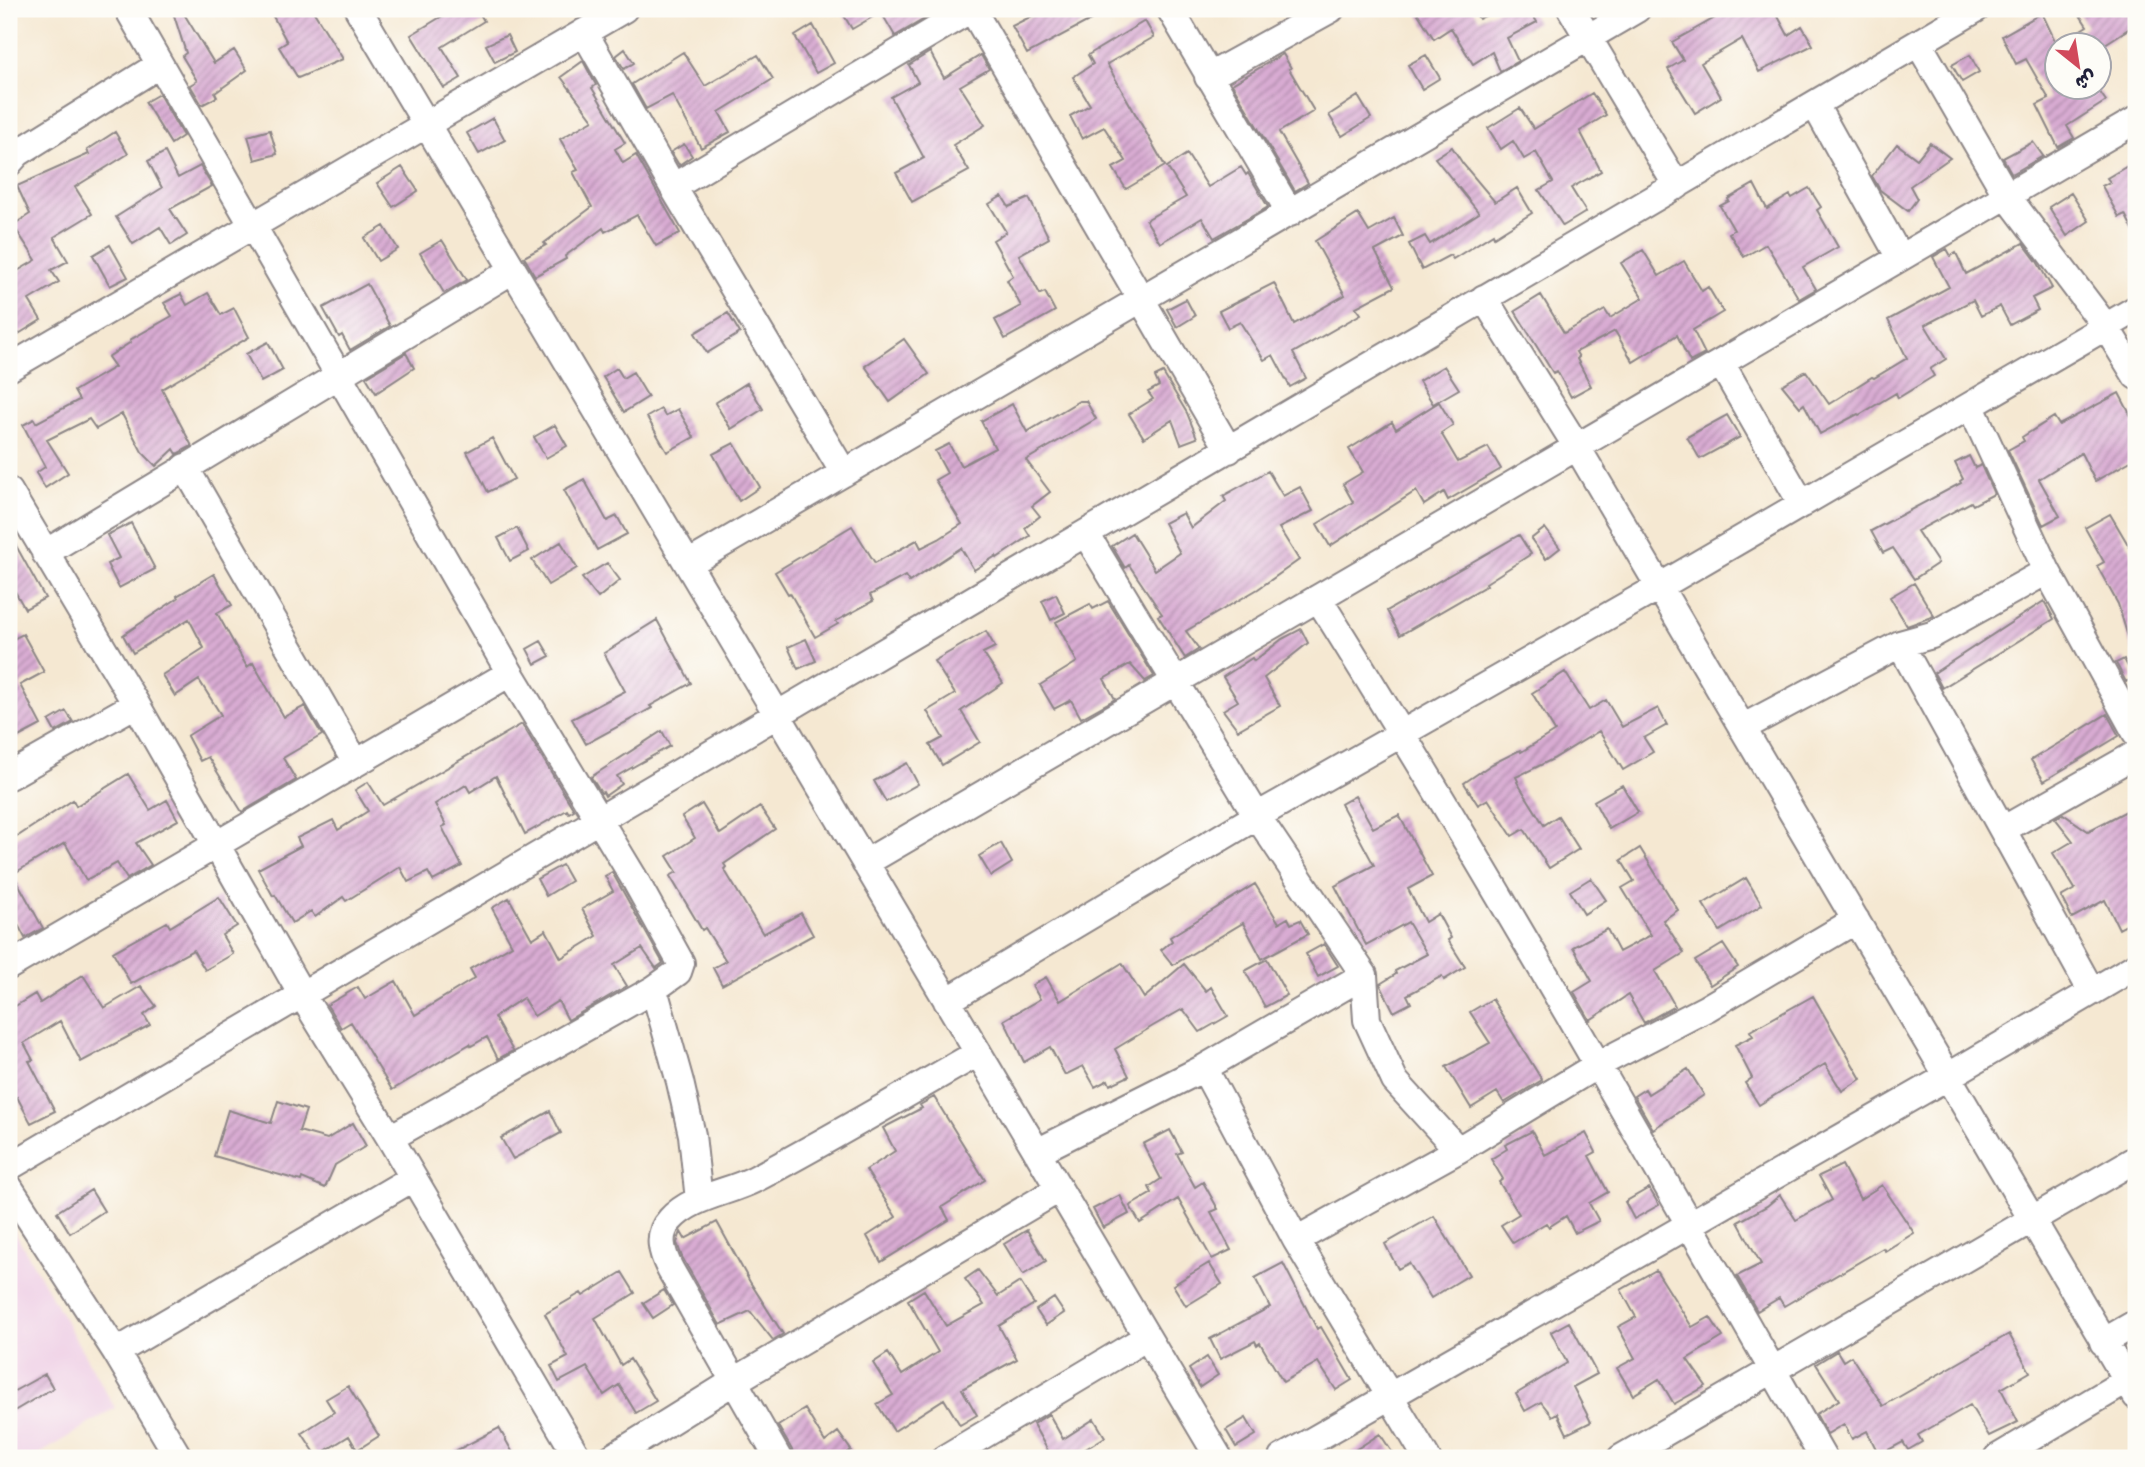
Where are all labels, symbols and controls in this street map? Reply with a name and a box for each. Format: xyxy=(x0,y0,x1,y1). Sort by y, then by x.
north arrow xyxy=(2044,32,2114,102)
text: ش xyxy=(2070,63,2101,96)

